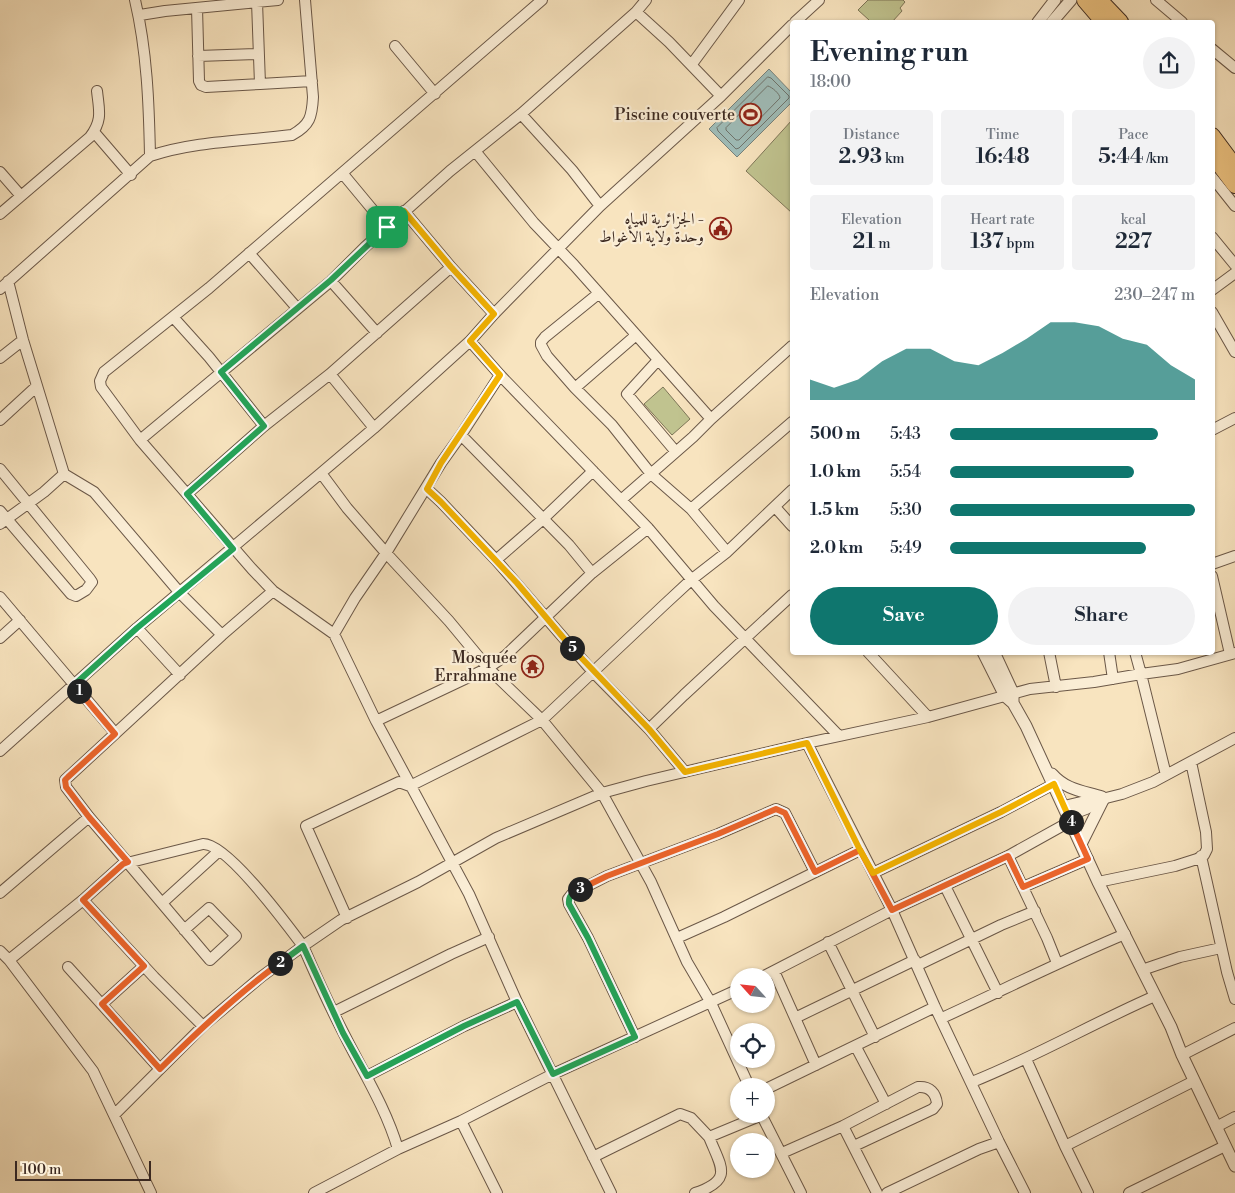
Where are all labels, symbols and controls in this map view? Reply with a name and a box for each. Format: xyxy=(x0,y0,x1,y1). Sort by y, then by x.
text: Evening run xyxy=(810,35,969,70)
button: share xyxy=(1143,37,1195,89)
text: 18:00 xyxy=(810,72,851,92)
sports icon: Piscine couverte xyxy=(739,103,763,127)
place label: Piscine couverte xyxy=(615,105,735,125)
text: Distance xyxy=(843,126,900,144)
text: Time xyxy=(986,126,1019,144)
text: Pace xyxy=(1118,126,1149,144)
text: 2.93 xyxy=(839,144,882,170)
text: 16:48 xyxy=(975,144,1030,170)
text: 5:44 xyxy=(1098,144,1144,170)
text: km xyxy=(882,150,904,168)
text: /km xyxy=(1144,150,1169,168)
pin xyxy=(366,206,408,248)
place label: الجزائرية للمياه - وحدة ولاية الأغواط xyxy=(599,209,704,247)
text: Elevation xyxy=(841,211,902,229)
text: Heart rate xyxy=(970,211,1035,229)
text: kcal xyxy=(1121,211,1146,229)
icon: arrive xyxy=(373,213,401,241)
public building icon: الجزائرية للمياه - وحدة ولاية الأغواط xyxy=(708,216,732,240)
text: 21 xyxy=(853,229,875,255)
text: 137 xyxy=(970,229,1004,255)
text: 227 xyxy=(1115,229,1152,255)
text: m xyxy=(875,235,890,253)
text: bpm xyxy=(1004,235,1035,253)
text: Elevation xyxy=(810,285,879,305)
text: 230–247 m xyxy=(1114,285,1195,305)
text: 500 m xyxy=(810,424,860,444)
text: 5:43 xyxy=(890,424,921,444)
text: 1.0 km xyxy=(810,462,861,482)
text: 5:54 xyxy=(890,462,921,482)
text: 1.5 km xyxy=(810,500,859,520)
text: 5:30 xyxy=(890,500,922,520)
text: 2.0 km xyxy=(810,538,863,558)
text: 5:49 xyxy=(890,538,922,558)
button: Save xyxy=(810,587,998,645)
button: Share xyxy=(1008,587,1195,645)
pin: 5 xyxy=(560,636,584,660)
text: 5 xyxy=(568,639,577,657)
place label: Mosquée Errahmane xyxy=(435,648,517,686)
temple icon: Mosquée Errahmane xyxy=(521,655,545,679)
pin: 1 xyxy=(66,678,92,704)
text: 1 xyxy=(76,682,83,700)
pin: 4 xyxy=(1058,810,1084,834)
text: 4 xyxy=(1067,813,1076,831)
pin: 3 xyxy=(568,876,592,902)
text: 3 xyxy=(576,880,585,898)
pin: 2 xyxy=(268,950,292,976)
text: 2 xyxy=(276,954,285,972)
north arrow xyxy=(730,968,775,1012)
map controls xyxy=(730,968,775,1178)
button: locate xyxy=(730,1023,775,1068)
button: + xyxy=(730,1078,775,1123)
button: − xyxy=(730,1133,775,1178)
scale bar xyxy=(15,1158,151,1181)
text: 100 m xyxy=(22,1161,61,1179)

